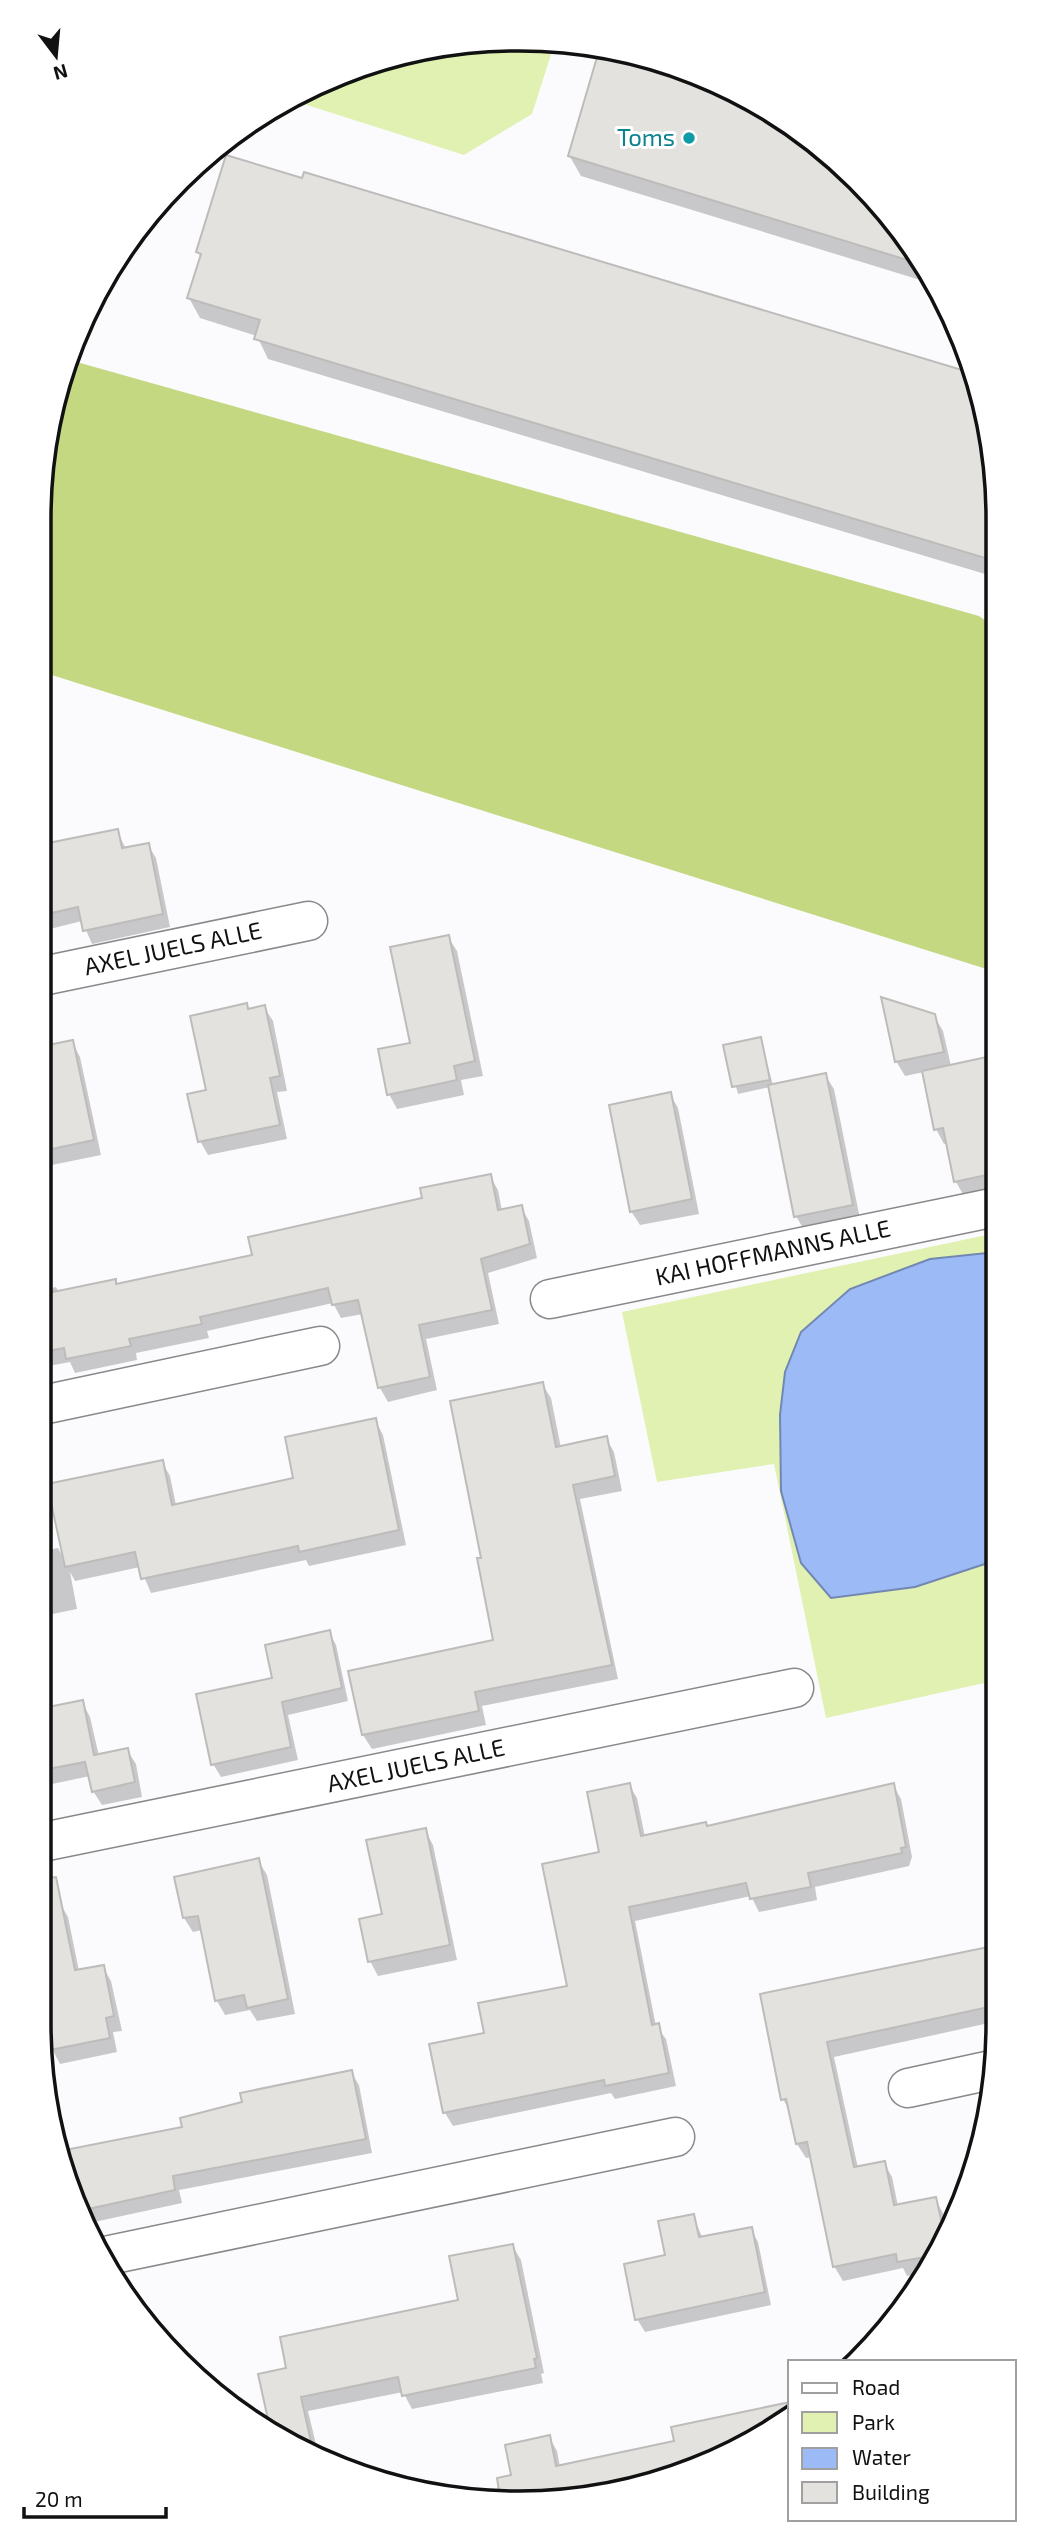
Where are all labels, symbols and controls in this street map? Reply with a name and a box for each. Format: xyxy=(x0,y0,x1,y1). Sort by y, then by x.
north arrow xyxy=(21,21,91,91)
text: N xyxy=(51,60,71,86)
place label: Toms xyxy=(617,122,675,151)
marker: Toms xyxy=(681,130,697,146)
street label: AXEL JUELS ALLE xyxy=(81,915,264,981)
street label: KAI HOFFMANNS ALLE xyxy=(652,1212,893,1291)
street label: AXEL JUELS ALLE xyxy=(324,1732,507,1798)
legend xyxy=(788,2360,1016,2521)
text: Road xyxy=(852,2374,900,2399)
text: Park xyxy=(852,2409,895,2434)
text: Water xyxy=(852,2444,911,2469)
scale bar xyxy=(24,2476,166,2520)
text: Building xyxy=(852,2479,930,2504)
text: 20 m xyxy=(35,2486,83,2511)

